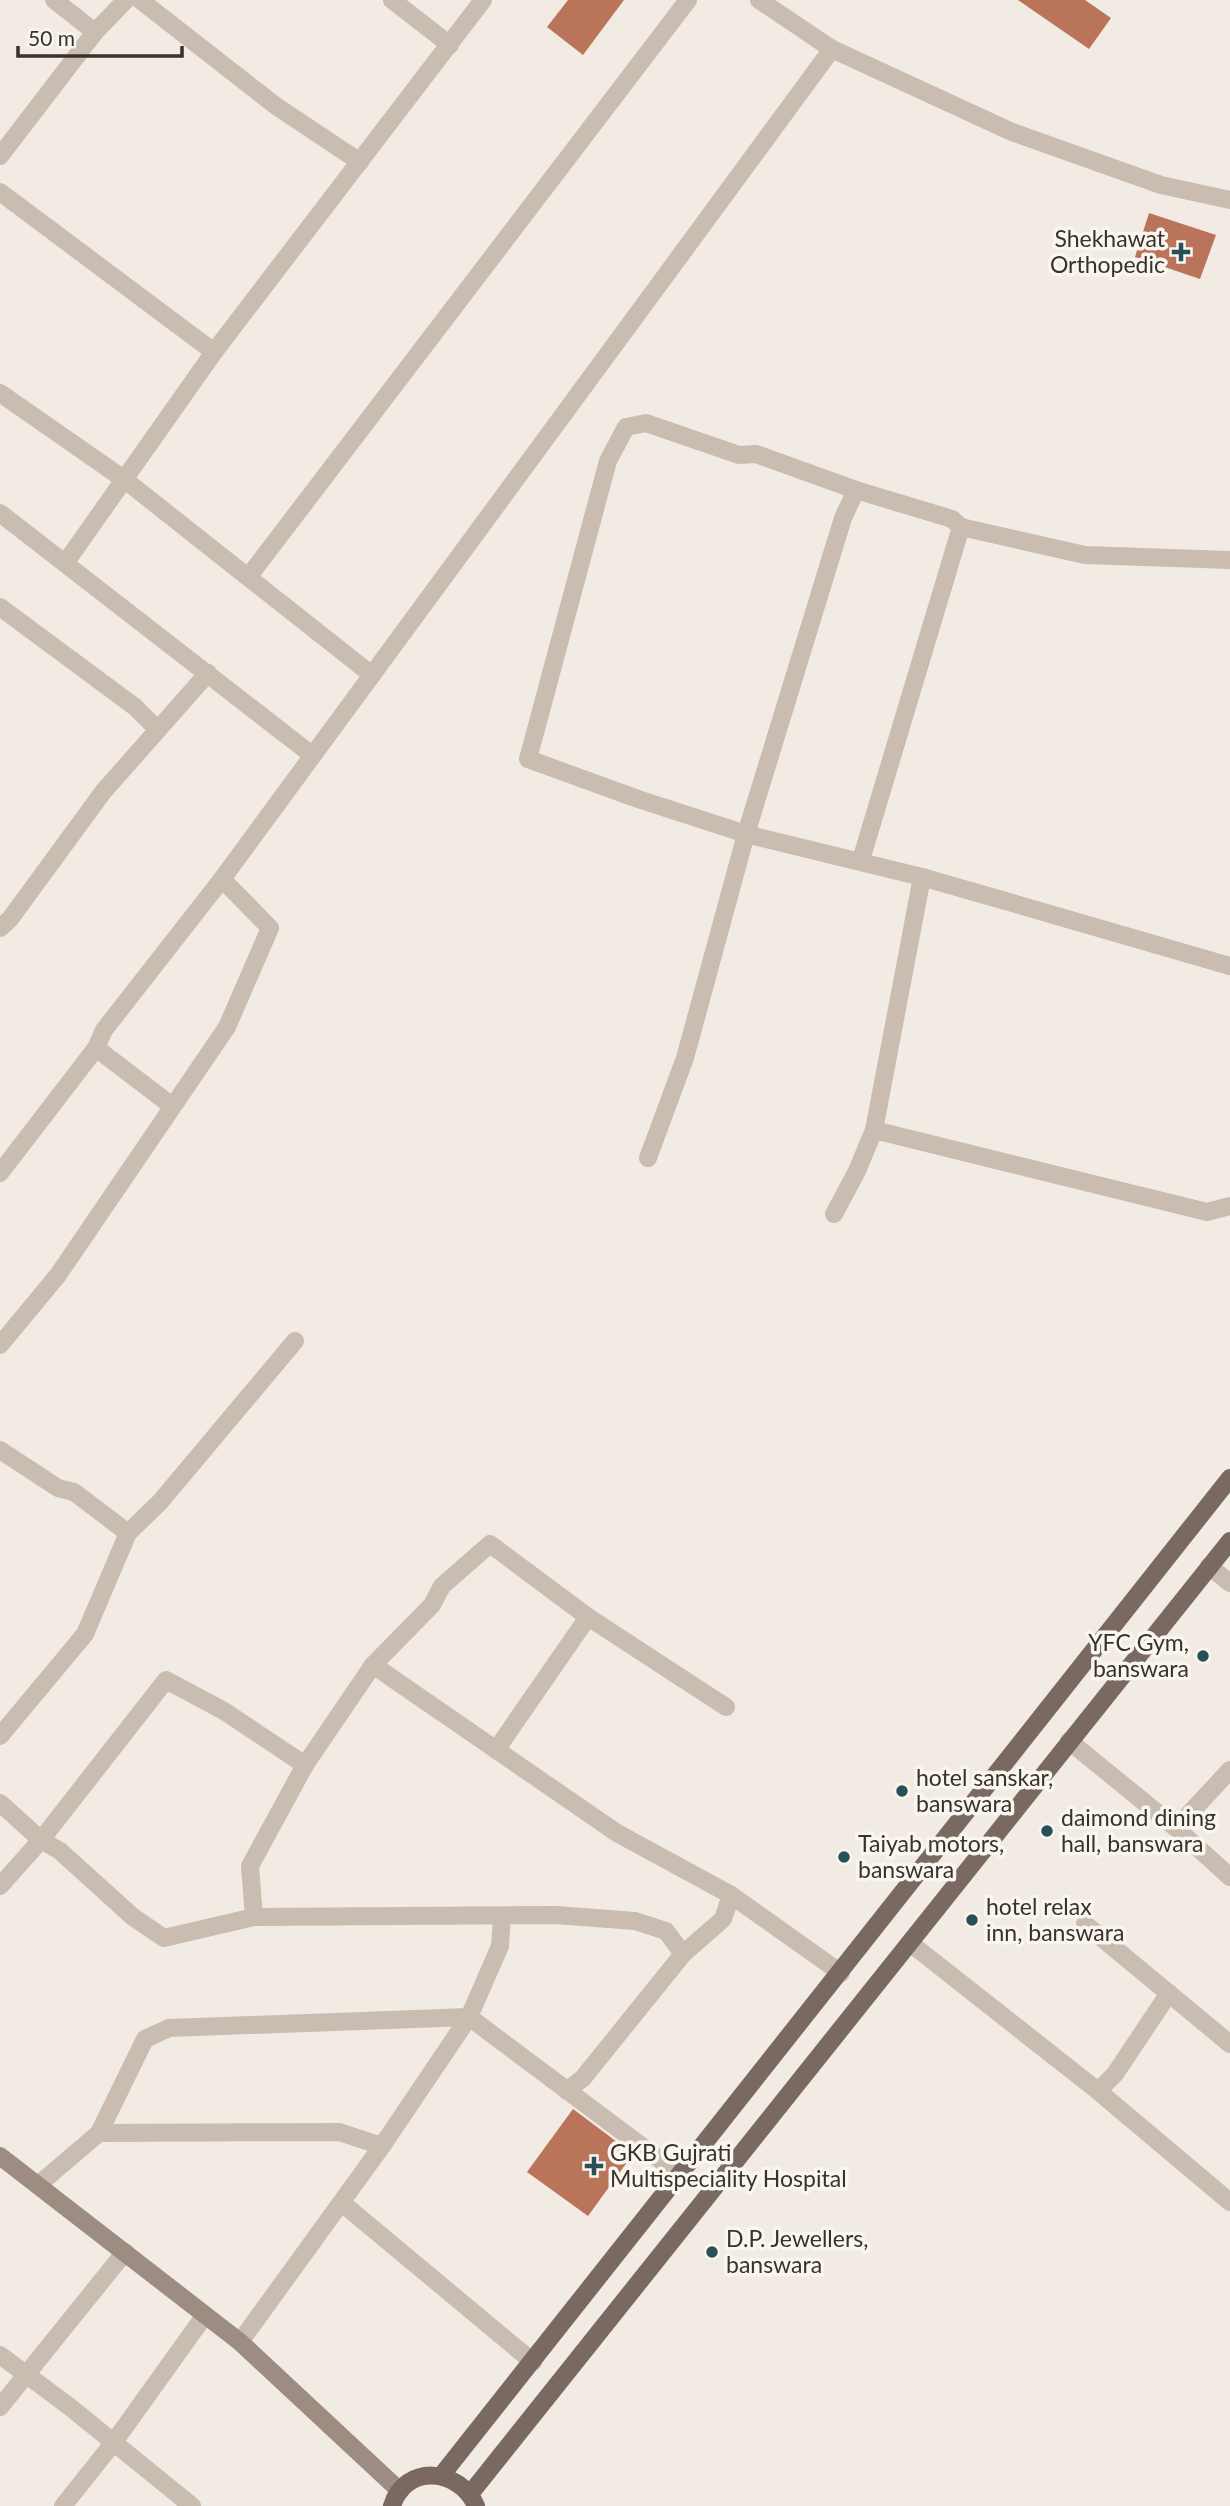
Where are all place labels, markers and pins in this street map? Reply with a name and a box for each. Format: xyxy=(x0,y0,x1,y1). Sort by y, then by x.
place label: Shekhawat Orthopedic xyxy=(1050,224,1166,278)
marker: Shekhawat Orthopedic xyxy=(1171,242,1191,262)
place label: YFC Gym, banswara xyxy=(1088,1628,1189,1682)
marker: YFC Gym, banswara xyxy=(1195,1648,1211,1664)
place label: hotel sanskar, banswara xyxy=(916,1763,1053,1817)
marker: hotel sanskar, banswara xyxy=(894,1783,910,1799)
place label: daimond dining hall, banswara xyxy=(1061,1803,1216,1857)
marker: daimond dining hall, banswara xyxy=(1039,1823,1055,1839)
place label: Taiyab motors, banswara xyxy=(858,1829,1004,1883)
marker: Taiyab motors, banswara xyxy=(836,1849,852,1865)
place label: hotel relax inn, banswara xyxy=(986,1892,1124,1946)
marker: hotel relax inn, banswara xyxy=(964,1912,980,1928)
place label: GKB Gujrati Multispeciality Hospital xyxy=(610,2138,847,2192)
marker: GKB Gujrati Multispeciality Hospital xyxy=(584,2156,604,2176)
place label: D.P. Jewellers, banswara xyxy=(726,2224,868,2278)
marker: D.P. Jewellers, banswara xyxy=(704,2244,720,2260)

